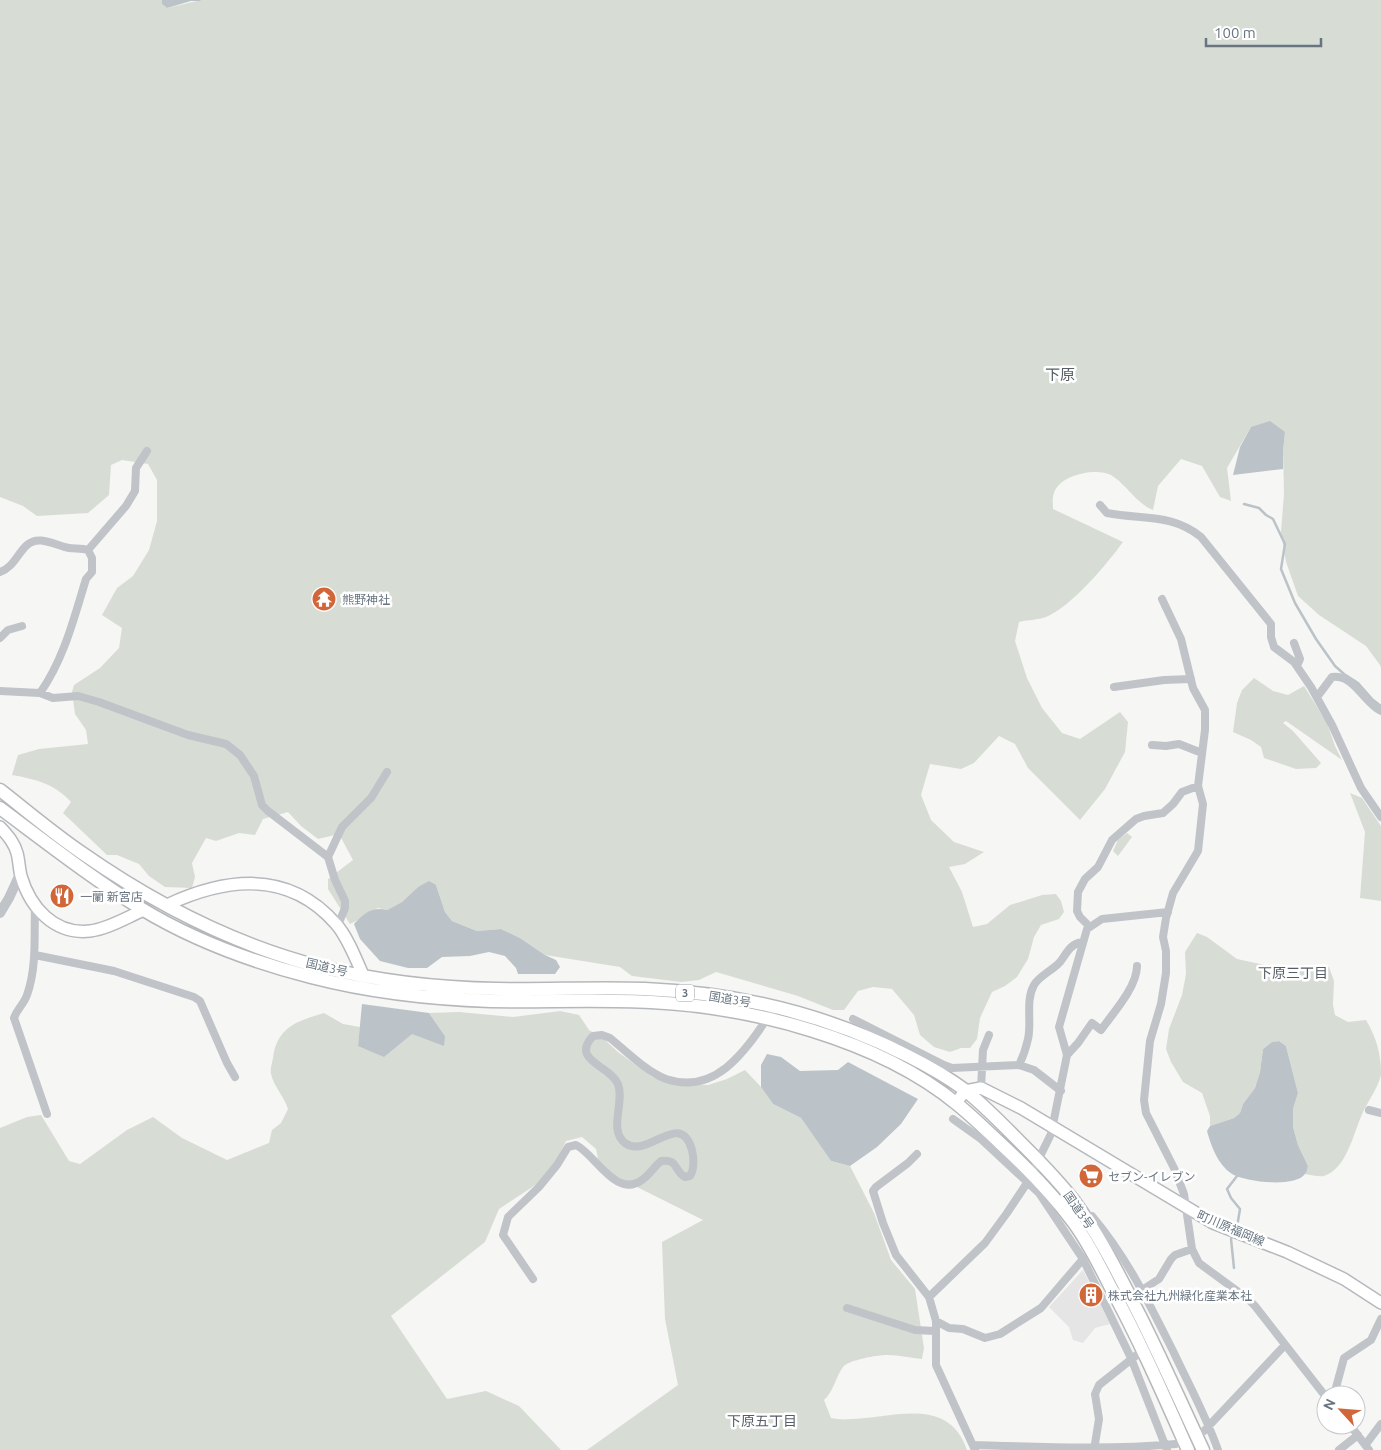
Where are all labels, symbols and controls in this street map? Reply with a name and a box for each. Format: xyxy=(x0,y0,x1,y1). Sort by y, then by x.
scale bar xyxy=(1206,15,1321,47)
text: 100 m xyxy=(1214,24,1256,41)
district label: 下原 xyxy=(1045,366,1075,383)
temple icon: 熊野神社 xyxy=(311,586,337,612)
place label: 熊野神社 xyxy=(342,593,390,606)
restaurant icon: 一蘭 新宮店 xyxy=(49,883,75,909)
place label: 一蘭 新宮店 xyxy=(80,890,143,903)
street label: 国道3号 xyxy=(305,956,349,978)
district label: 下原三丁目 xyxy=(1258,965,1328,981)
road number: 3 xyxy=(676,984,694,1001)
street label: 国道3号 xyxy=(708,989,752,1009)
supermarket icon: セブン-イレブン xyxy=(1078,1163,1104,1189)
place label: セブン-イレブン xyxy=(1108,1170,1195,1183)
street label: 国道3号 xyxy=(1061,1189,1097,1231)
street label: 町川原福岡線 xyxy=(1195,1208,1267,1248)
building icon: 株式会社九州緑化産業本社 xyxy=(1078,1282,1104,1308)
place label: 株式会社九州緑化産業本社 xyxy=(1108,1289,1252,1302)
north arrow xyxy=(1316,1385,1366,1435)
text: N xyxy=(1320,1396,1339,1413)
district label: 下原五丁目 xyxy=(727,1413,797,1429)

